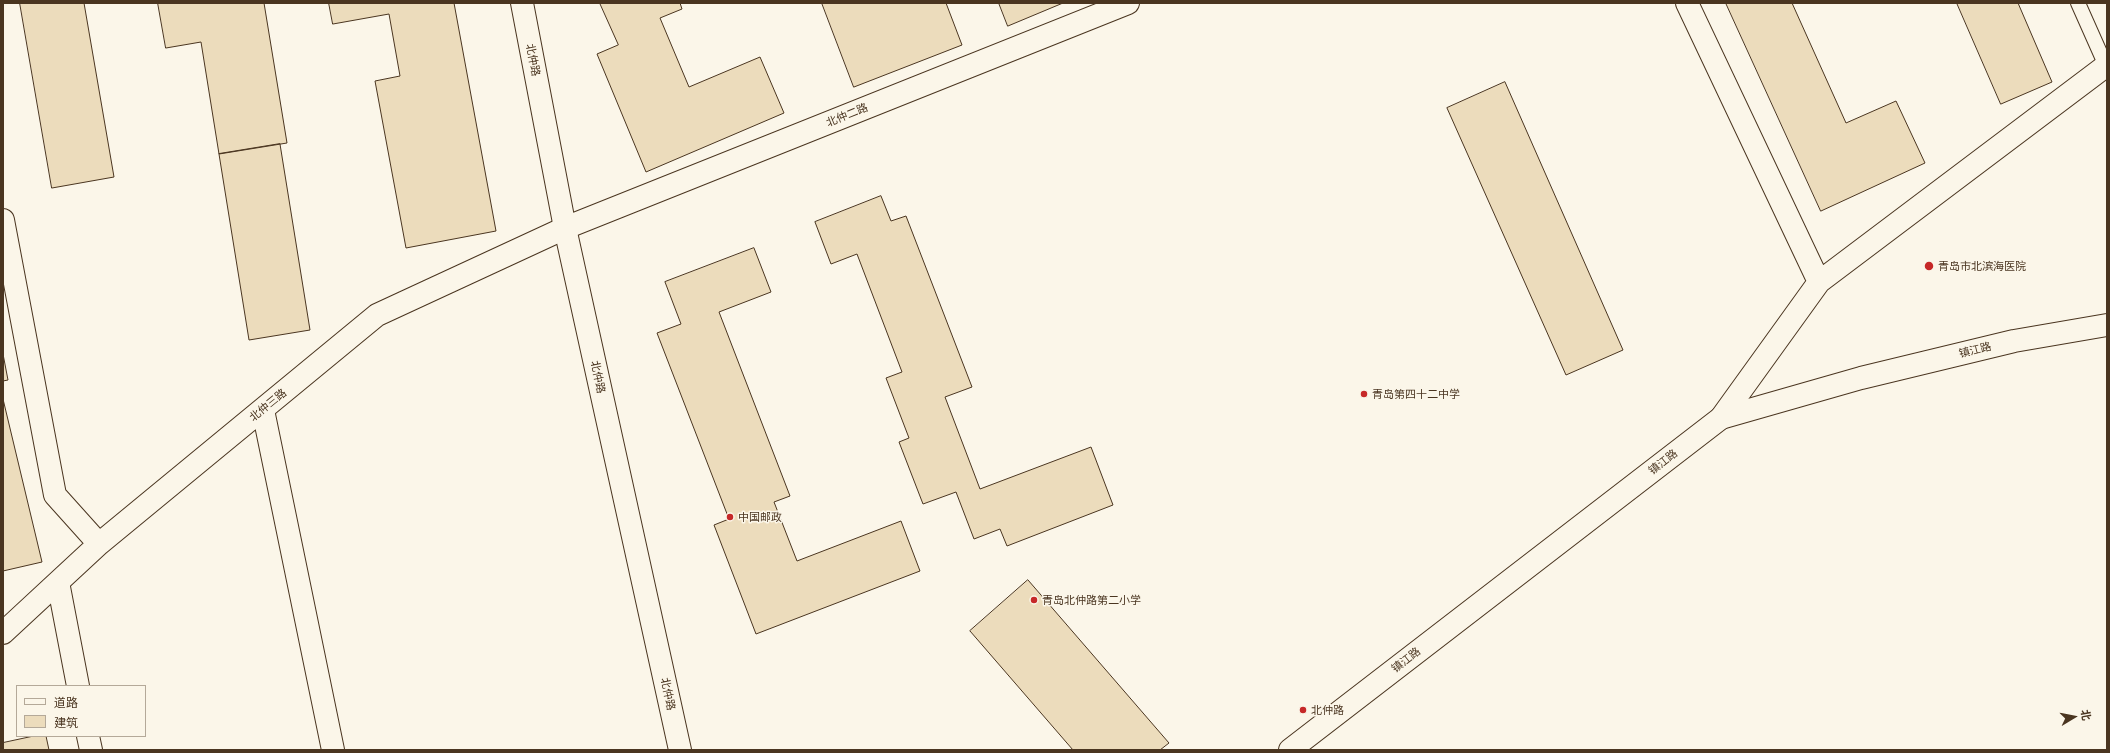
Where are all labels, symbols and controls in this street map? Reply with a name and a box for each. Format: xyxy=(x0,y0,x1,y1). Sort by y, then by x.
street label: 北仲路 xyxy=(523,43,543,77)
street label: 北仲二路 xyxy=(824,101,870,129)
place label: 青岛市北滨海医院 xyxy=(1938,259,2026,273)
marker: 青岛市北滨海医院 xyxy=(1923,260,1935,272)
street label: 镇江路 xyxy=(1957,340,1993,360)
street label: 北仲路 xyxy=(588,359,608,395)
street label: 北仲三路 xyxy=(247,386,289,424)
place label: 青岛第四十二中学 xyxy=(1372,387,1460,401)
marker: 青岛第四十二中学 xyxy=(1359,389,1369,399)
street label: 镇江路 xyxy=(1646,447,1680,477)
place label: 中国邮政 xyxy=(738,510,782,524)
marker: 中国邮政 xyxy=(725,512,735,522)
place label: 青岛北仲路第二小学 xyxy=(1042,593,1141,607)
marker: 青岛北仲路第二小学 xyxy=(1029,595,1039,605)
street label: 镇江路 xyxy=(1389,645,1423,675)
street label: 北仲路 xyxy=(658,676,678,712)
legend xyxy=(16,685,146,737)
text: 道路 xyxy=(54,695,78,709)
north arrow xyxy=(2054,697,2094,737)
place label: 北仲路 xyxy=(1311,703,1344,717)
marker: 北仲路 xyxy=(1298,705,1308,715)
text: 北 xyxy=(2079,708,2094,721)
text: 建筑 xyxy=(54,715,78,729)

